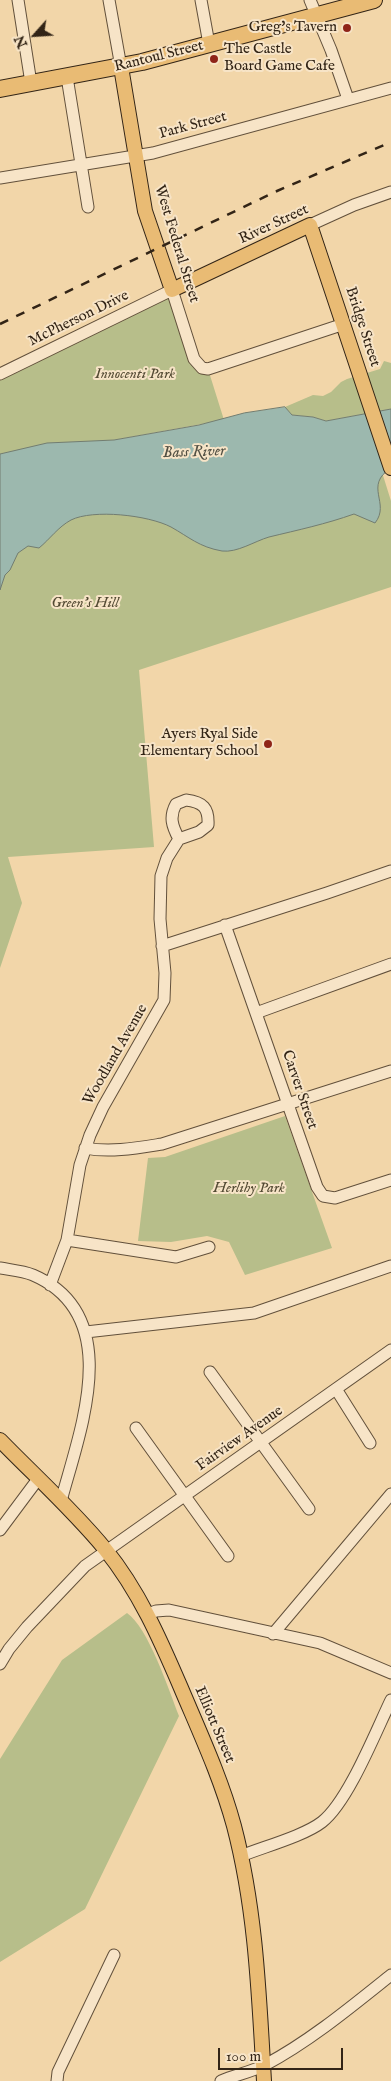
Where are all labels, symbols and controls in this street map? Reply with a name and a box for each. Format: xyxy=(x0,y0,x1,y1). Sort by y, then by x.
north arrow xyxy=(10,10,60,60)
place label: Greg's Tavern xyxy=(249,19,337,37)
marker: Greg's Tavern xyxy=(341,22,353,34)
text: N xyxy=(11,32,32,51)
street label: Rantoul Street xyxy=(113,37,205,77)
place label: The Castle Board Game Cafe xyxy=(224,41,335,76)
marker: The Castle Board Game Cafe xyxy=(208,53,220,65)
street label: Park Street xyxy=(157,108,229,144)
street label: West Federal Street xyxy=(150,183,202,305)
street label: River Street xyxy=(236,201,312,249)
street label: Bridge Street xyxy=(341,285,383,369)
street label: McPherson Drive xyxy=(26,287,132,351)
park label: Innocenti Park xyxy=(95,366,175,384)
water label: Bass River xyxy=(162,442,226,464)
park label: Green's Hill xyxy=(51,595,119,613)
place label: Ayers Ryal Side Elementary School xyxy=(140,726,258,761)
marker: Ayers Ryal Side Elementary School xyxy=(262,738,274,750)
street label: Woodland Avenue xyxy=(80,1001,152,1109)
street label: Carver Street xyxy=(277,1048,321,1132)
park label: Herlihy Park xyxy=(213,1180,285,1198)
street label: Fairview Avenue xyxy=(193,1402,287,1476)
street label: Elliott Street xyxy=(190,1684,238,1766)
scale bar xyxy=(221,2038,346,2070)
text: 100 m xyxy=(226,2047,261,2066)

